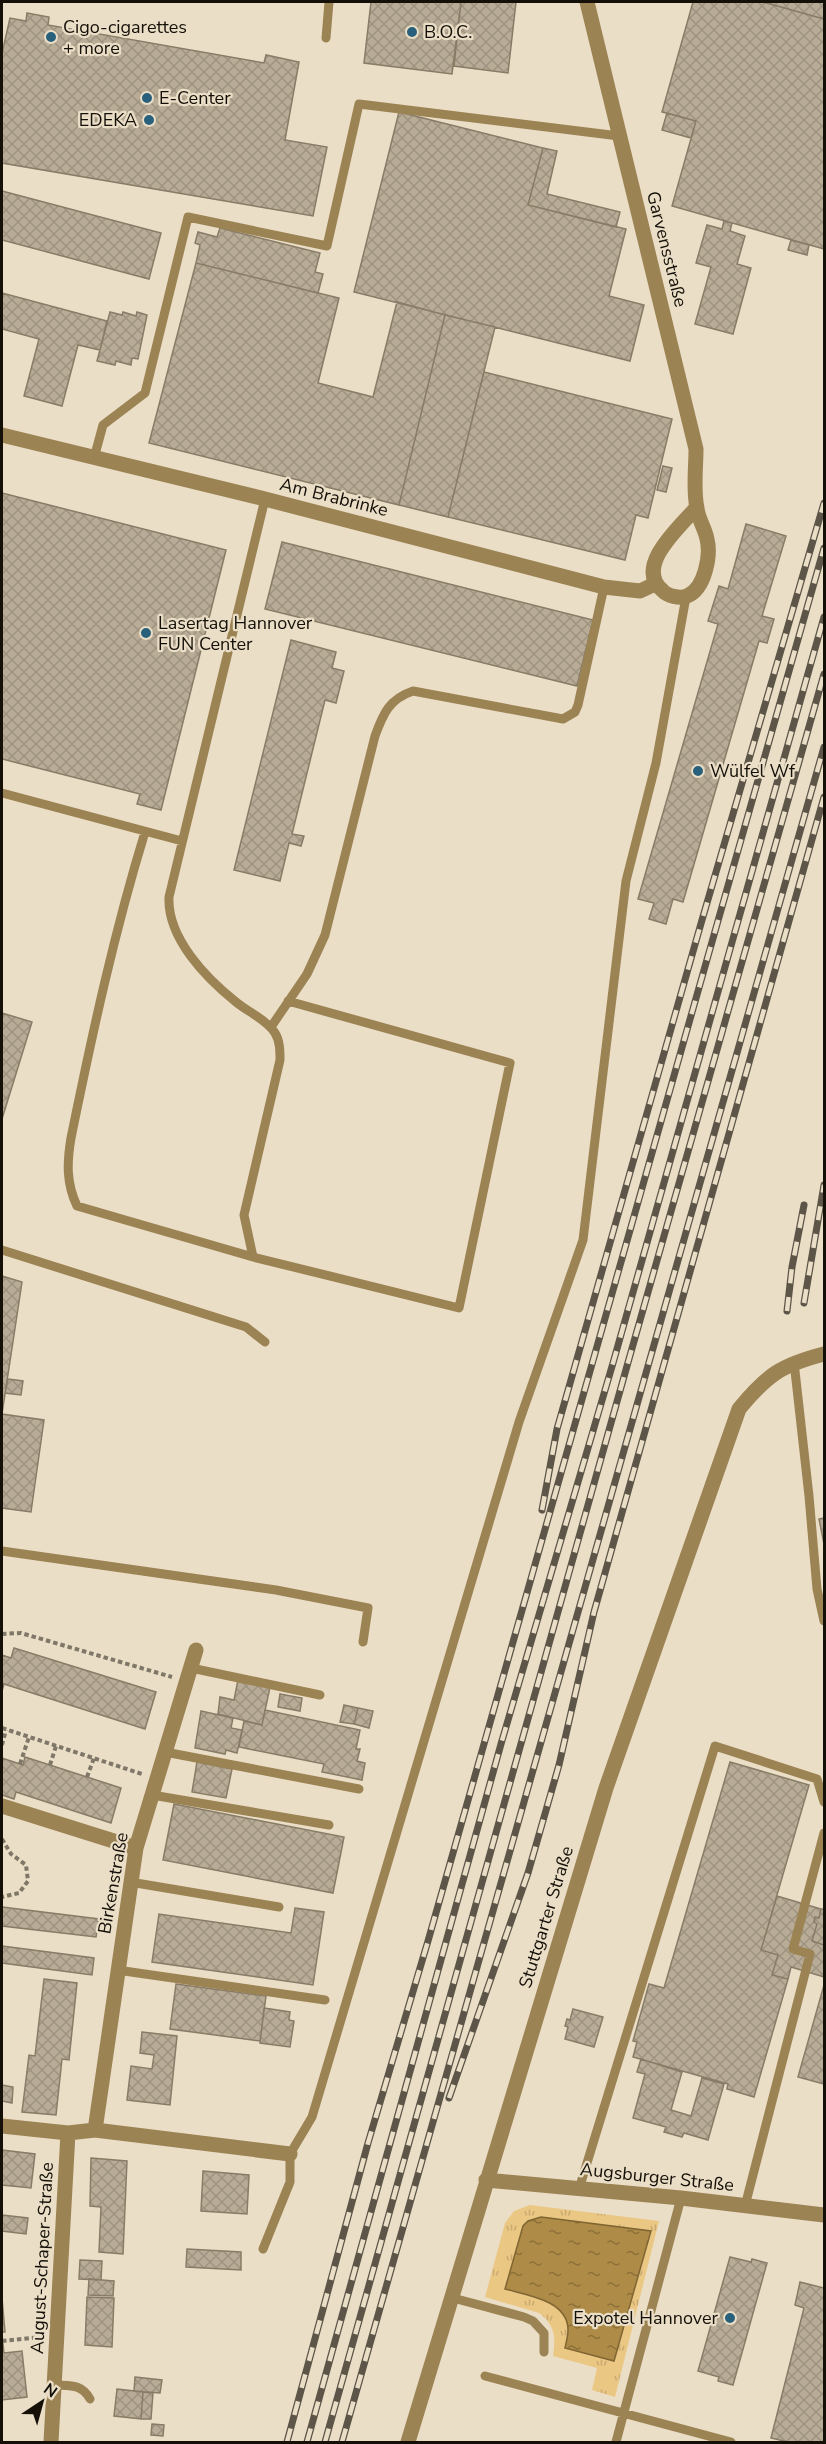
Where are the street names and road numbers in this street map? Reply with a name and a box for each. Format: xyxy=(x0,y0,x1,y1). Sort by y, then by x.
street label: Garvensstraße xyxy=(641,189,693,309)
street label: Am Brabrinke xyxy=(277,472,391,522)
street label: Birkenstraße xyxy=(92,1830,134,1936)
street label: Stuttgarter Straße xyxy=(513,1843,579,1991)
street label: Augsburger Straße xyxy=(579,2157,735,2197)
street label: August-Schaper-Straße xyxy=(25,2161,59,2355)

